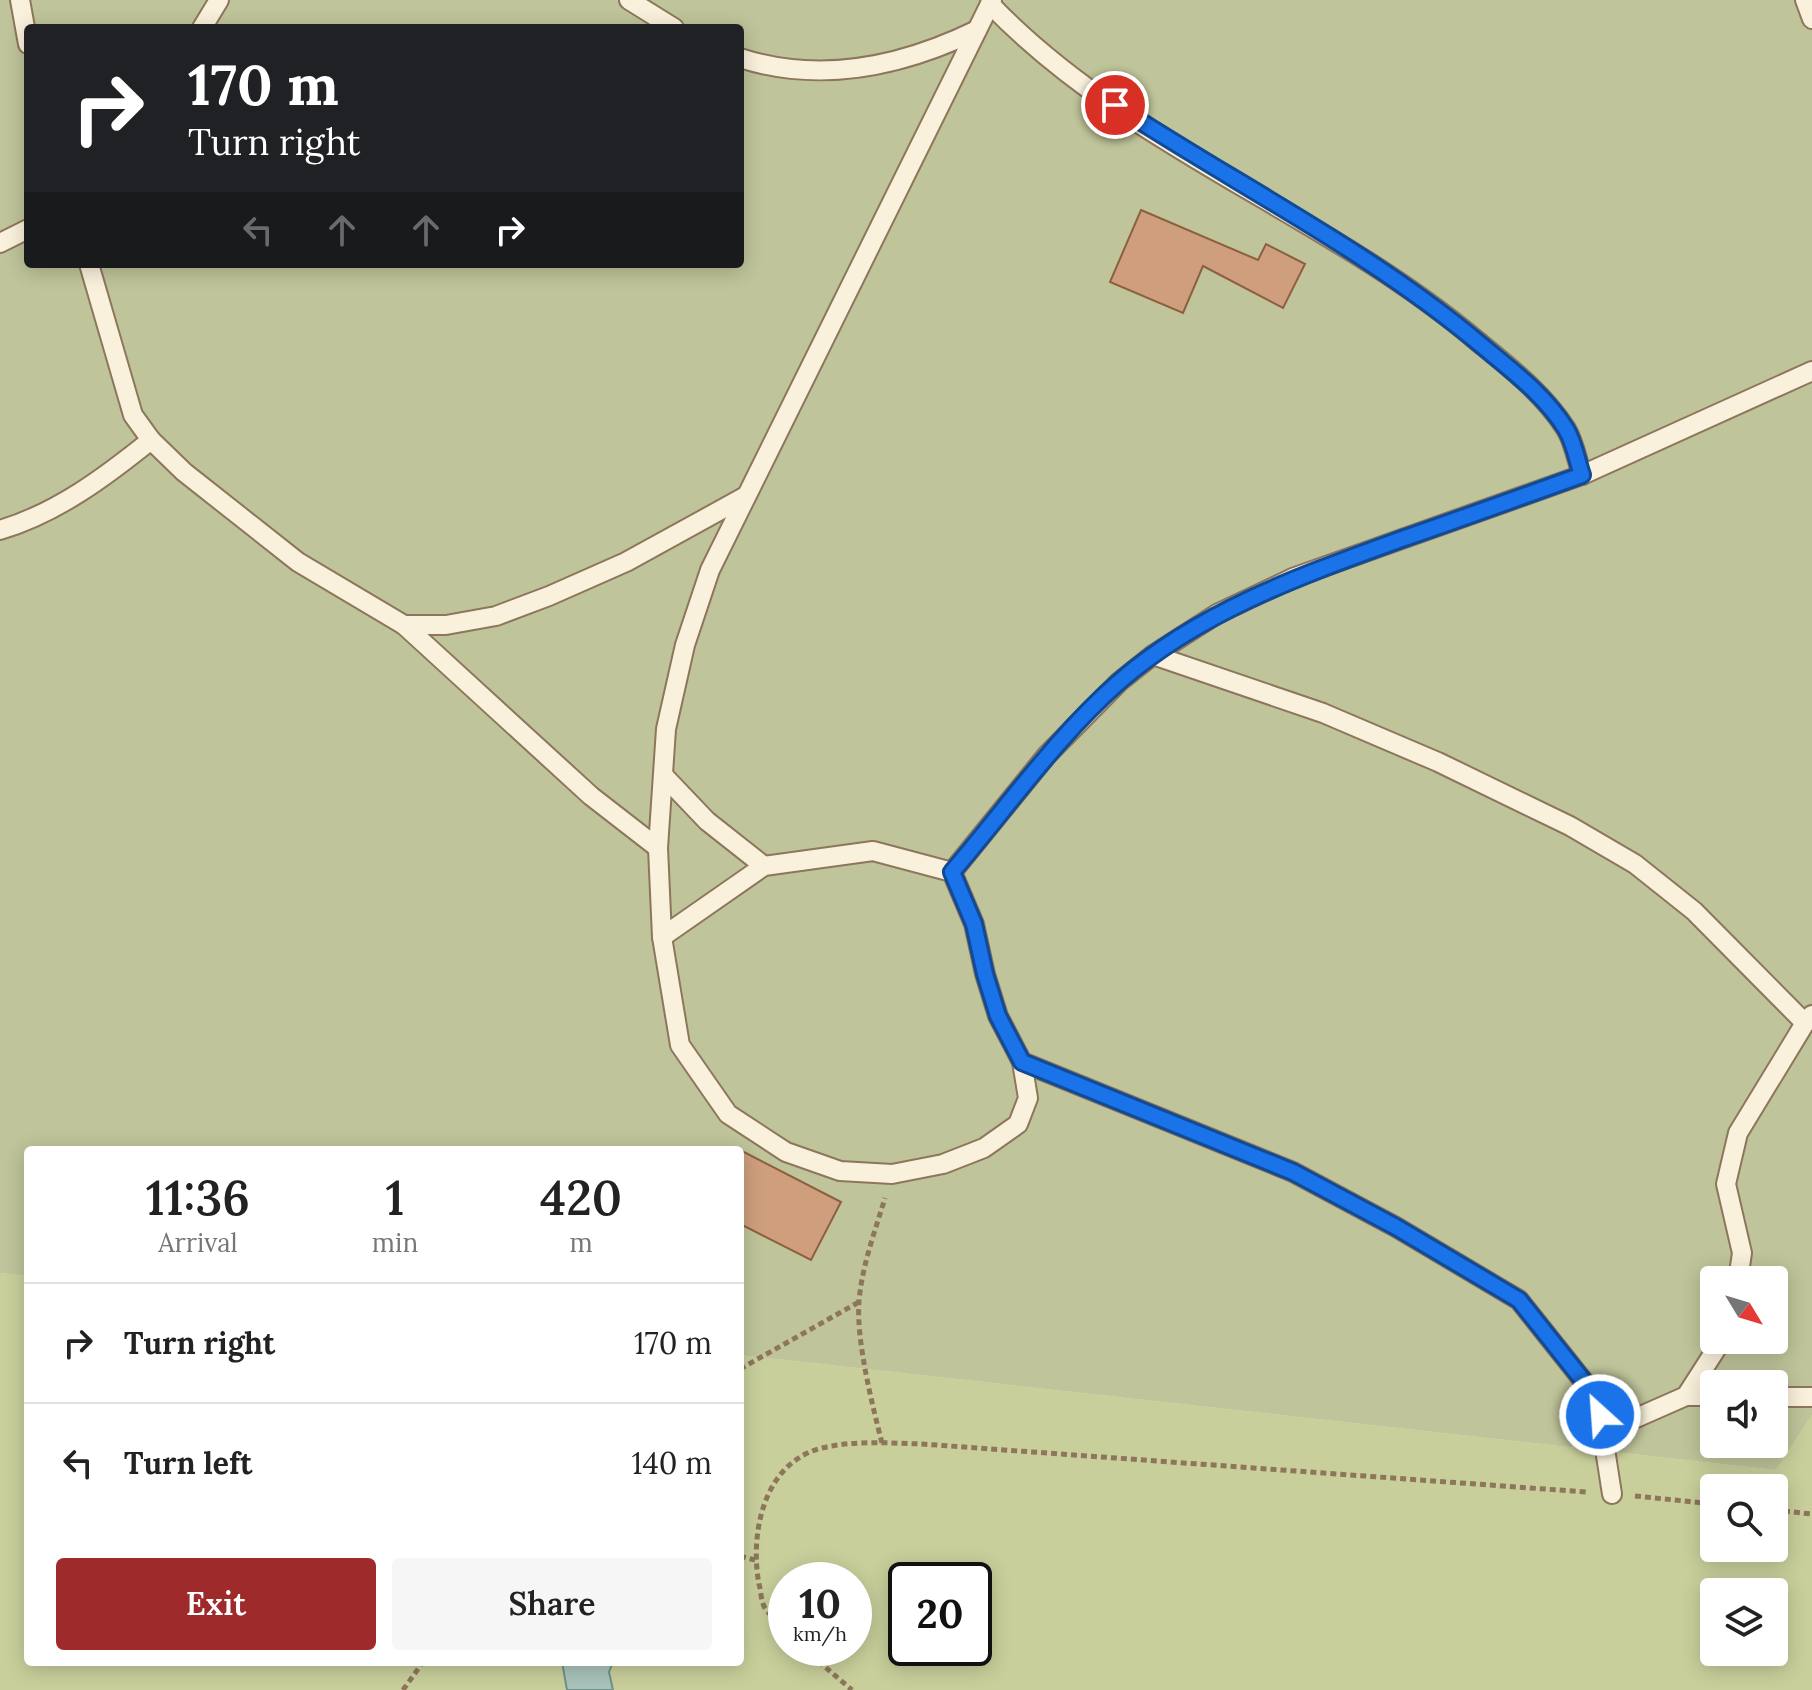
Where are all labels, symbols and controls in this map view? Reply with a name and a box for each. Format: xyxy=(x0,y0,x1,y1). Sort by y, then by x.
text: 170 m xyxy=(188,49,339,120)
icon: right xyxy=(56,56,160,160)
pin xyxy=(1081,71,1149,139)
icon: arrive xyxy=(1093,83,1137,127)
text: Turn right xyxy=(188,119,361,165)
icon: left xyxy=(236,208,280,252)
icon: ahead xyxy=(320,208,364,252)
icon: ahead xyxy=(404,208,448,252)
icon: right xyxy=(488,208,532,252)
text: 11:36 xyxy=(146,1167,250,1228)
text: 1 xyxy=(386,1167,404,1228)
text: 420 xyxy=(540,1167,622,1228)
text: Arrival xyxy=(158,1226,238,1259)
text: min xyxy=(372,1226,418,1259)
text: m xyxy=(569,1226,593,1259)
north arrow xyxy=(1700,1266,1788,1354)
map controls xyxy=(1700,1266,1788,1666)
icon: right xyxy=(56,1321,100,1365)
text: Turn right xyxy=(124,1324,275,1362)
text: 170 m xyxy=(634,1324,712,1362)
button: sound xyxy=(1700,1370,1788,1458)
position arrow xyxy=(1558,1373,1642,1457)
icon: left xyxy=(56,1441,100,1485)
text: Turn left xyxy=(124,1444,252,1482)
text: 140 m xyxy=(631,1444,712,1482)
button: search xyxy=(1700,1474,1788,1562)
button: Exit xyxy=(56,1558,376,1650)
button: Share xyxy=(392,1558,712,1650)
speed limit sign: 20 xyxy=(888,1562,992,1666)
text: 10 xyxy=(799,1578,841,1629)
button: layers xyxy=(1700,1578,1788,1666)
text: km/h xyxy=(793,1621,847,1646)

